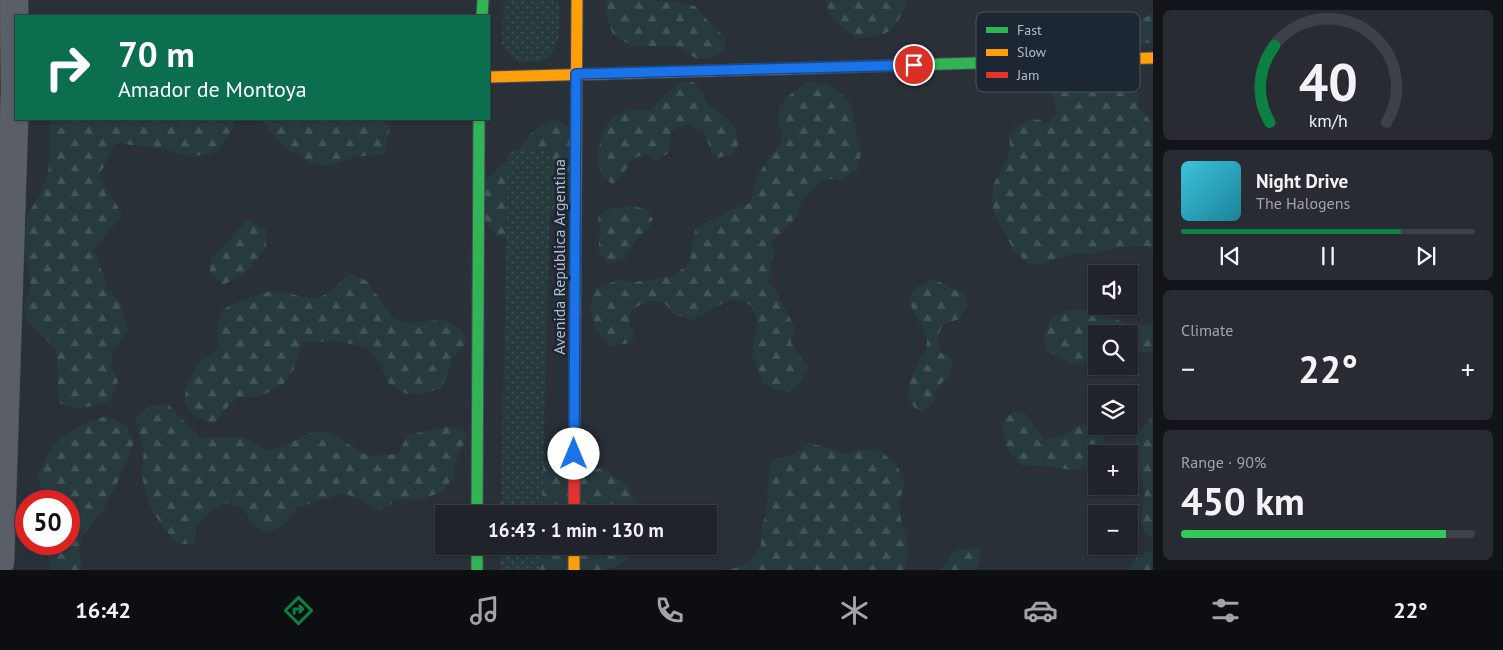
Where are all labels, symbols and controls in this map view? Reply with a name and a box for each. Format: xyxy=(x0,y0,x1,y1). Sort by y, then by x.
legend xyxy=(976,12,1140,92)
text: Fast xyxy=(1017,21,1042,39)
text: 70 m xyxy=(118,31,195,77)
icon: right xyxy=(35,35,100,100)
text: Slow xyxy=(1017,43,1047,61)
pin xyxy=(893,44,935,86)
text: 40 xyxy=(1299,48,1357,115)
icon: arrive xyxy=(900,51,928,79)
text: Jam xyxy=(1016,66,1039,84)
text: Amador de Montoya xyxy=(118,75,307,103)
text: km/h xyxy=(1308,109,1348,132)
street label: Avenida República Argentina xyxy=(549,159,569,355)
text: Night Drive xyxy=(1256,169,1348,193)
text: The Halogens xyxy=(1256,193,1350,213)
icon: previous xyxy=(1216,242,1244,270)
icon: pause xyxy=(1314,242,1342,270)
icon: next xyxy=(1412,242,1440,270)
map controls xyxy=(1088,265,1138,555)
button: sound xyxy=(1088,265,1138,315)
text: Climate xyxy=(1181,320,1233,340)
button: search xyxy=(1088,325,1138,375)
text: 22° xyxy=(1298,344,1358,393)
text: − xyxy=(1181,350,1195,387)
text: + xyxy=(1461,350,1475,387)
button: layers xyxy=(1088,385,1138,435)
position arrow xyxy=(547,427,599,479)
button: + xyxy=(1088,445,1138,495)
text: Range · 90% xyxy=(1181,452,1266,472)
text: 450 km xyxy=(1181,476,1305,525)
speed limit sign: 50 xyxy=(15,490,80,555)
button: − xyxy=(1088,505,1138,555)
text: 16:43 · 1 min · 130 m xyxy=(488,518,664,542)
icon: directions xyxy=(281,593,316,628)
icon: music xyxy=(467,593,502,628)
icon: phone xyxy=(652,593,687,628)
icon: climate xyxy=(837,593,872,628)
icon: car xyxy=(1023,593,1058,628)
icon: filters xyxy=(1208,593,1243,628)
text: 16:42 xyxy=(75,596,131,624)
text: 22° xyxy=(1393,596,1428,624)

